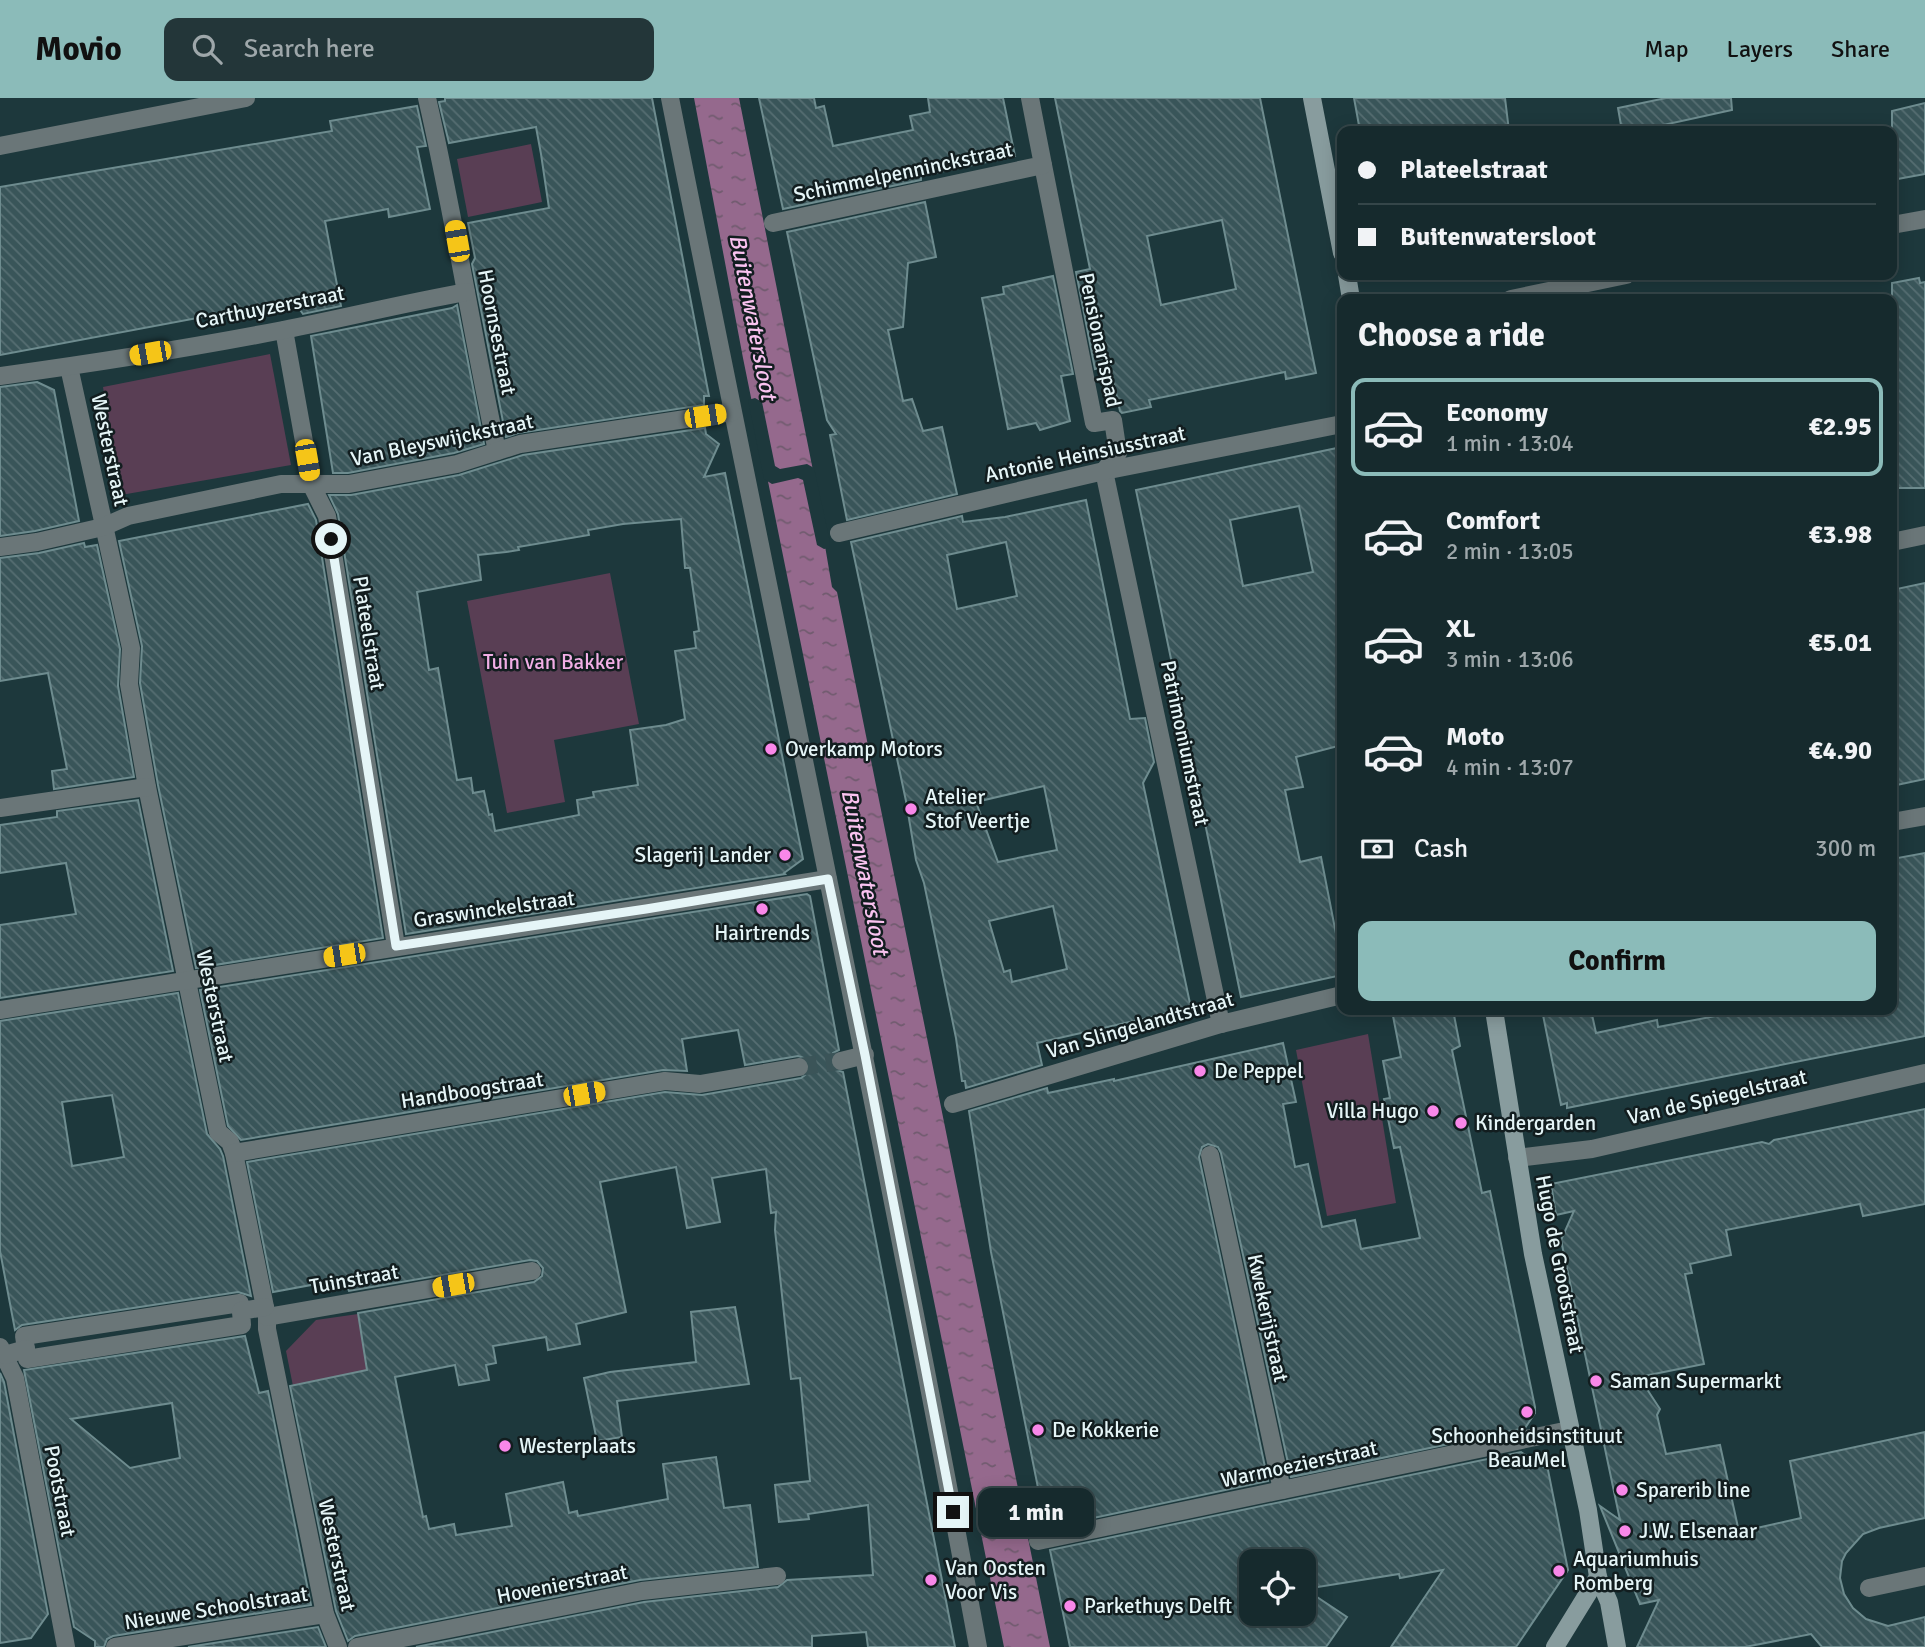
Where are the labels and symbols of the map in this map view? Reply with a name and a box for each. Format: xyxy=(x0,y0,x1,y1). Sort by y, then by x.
street label: Schimmelpenninckstraat xyxy=(791,136,1015,208)
car xyxy=(444,218,471,264)
water label: Buitenwatersloot xyxy=(723,232,784,405)
street label: Hoornsestraat xyxy=(472,267,522,397)
street label: Pensionarispad xyxy=(1073,270,1127,410)
street label: Carthuyzerstraat xyxy=(193,280,347,334)
car xyxy=(128,339,173,367)
street label: Westerstraat xyxy=(85,391,135,509)
car xyxy=(683,402,728,430)
street label: Van Bleyswijckstraat xyxy=(348,408,536,472)
street label: Antonie Heinsiusstraat xyxy=(982,420,1188,488)
car xyxy=(294,437,321,483)
route start xyxy=(315,523,347,555)
street label: Plateelstraat xyxy=(347,574,391,692)
park label: Tuin van Bakker xyxy=(483,649,623,675)
street label: Patrimoniumstraat xyxy=(1155,658,1215,828)
place label: Overkamp Motors xyxy=(785,736,943,762)
marker: Overkamp Motors xyxy=(763,741,779,757)
place label: Atelier Stof Veertje xyxy=(925,784,1030,834)
water label: Buitenwatersloot xyxy=(835,787,896,960)
marker: Atelier Stof Veertje xyxy=(903,801,919,817)
place label: Slagerij Lander xyxy=(635,842,771,868)
marker: Slagerij Lander xyxy=(777,847,793,863)
street label: Graswinckelstraat xyxy=(412,885,576,933)
marker: Hairtrends xyxy=(754,901,770,917)
place label: Hairtrends xyxy=(714,920,810,946)
car xyxy=(322,941,367,969)
street label: Westerstraat xyxy=(190,947,240,1065)
street label: Van Slingelandtstraat xyxy=(1043,986,1237,1064)
place label: De Peppel xyxy=(1214,1058,1304,1084)
marker: De Peppel xyxy=(1192,1063,1208,1079)
street label: Van de Spiegelstraat xyxy=(1625,1064,1809,1130)
street label: Handboogstraat xyxy=(399,1066,545,1114)
car xyxy=(562,1080,607,1108)
place label: Villa Hugo xyxy=(1326,1098,1419,1124)
marker: Villa Hugo xyxy=(1425,1103,1441,1119)
place label: Kindergarden xyxy=(1475,1110,1596,1136)
marker: Kindergarden xyxy=(1453,1115,1469,1131)
street label: Hugo de Grootstraat xyxy=(1530,1173,1590,1355)
street label: Kwekerijstraat xyxy=(1242,1252,1294,1384)
street label: Tuinstraat xyxy=(308,1258,400,1300)
car xyxy=(431,1271,476,1299)
place label: Saman Supermarkt xyxy=(1610,1368,1781,1394)
marker: Saman Supermarkt xyxy=(1588,1373,1604,1389)
marker: Schoonheidsinstituut BeauMel xyxy=(1519,1404,1535,1420)
place label: De Kokkerie xyxy=(1052,1417,1159,1443)
marker: De Kokkerie xyxy=(1030,1422,1046,1438)
place label: Schoonheidsinstituut BeauMel xyxy=(1431,1423,1623,1473)
place label: Westerplaats xyxy=(519,1433,636,1459)
street label: Warmoezierstraat xyxy=(1218,1435,1380,1493)
marker: Westerplaats xyxy=(497,1438,513,1454)
street label: Pootstraat xyxy=(38,1443,82,1539)
place label: Sparerib line xyxy=(1636,1477,1750,1503)
marker: Sparerib line xyxy=(1614,1482,1630,1498)
callout: 1 min xyxy=(978,1488,1093,1536)
street label: Westerstraat xyxy=(312,1496,362,1614)
route end xyxy=(937,1496,969,1528)
place label: J.W. Elsenaar xyxy=(1639,1518,1757,1544)
marker: J.W. Elsenaar xyxy=(1617,1523,1633,1539)
place label: Aquariumhuis Romberg xyxy=(1573,1546,1699,1596)
place label: Van Oosten Voor Vis xyxy=(945,1555,1046,1605)
street label: Hovenierstraat xyxy=(494,1559,630,1609)
marker: Aquariumhuis Romberg xyxy=(1551,1563,1567,1579)
marker: Van Oosten Voor Vis xyxy=(923,1572,939,1588)
street label: Nieuwe Schoolstraat xyxy=(122,1581,310,1635)
place label: Parkethuys Delft xyxy=(1084,1593,1232,1619)
marker: Parkethuys Delft xyxy=(1062,1598,1078,1614)

